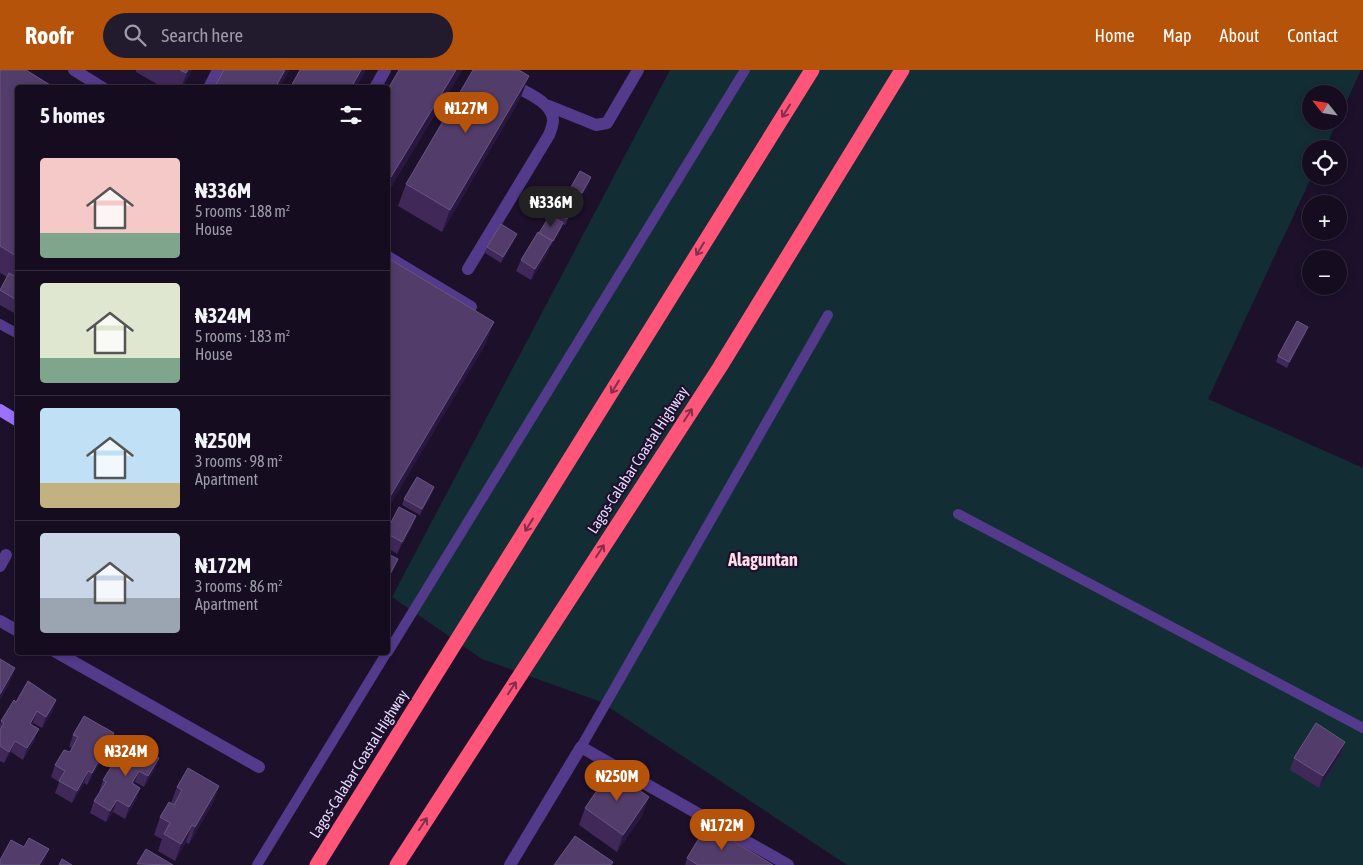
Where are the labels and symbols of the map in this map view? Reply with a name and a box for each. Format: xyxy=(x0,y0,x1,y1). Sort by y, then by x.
north arrow xyxy=(1302,85,1348,130)
pin: ₦127M xyxy=(431,92,501,134)
one-way arrow xyxy=(781,104,791,118)
pin: ₦336M xyxy=(516,186,586,228)
one-way arrow xyxy=(695,242,705,256)
one-way arrow xyxy=(609,380,619,394)
street label: Lagos-Calabar Coastal Highway xyxy=(584,383,691,536)
one-way arrow xyxy=(683,408,694,422)
one-way arrow xyxy=(523,518,533,532)
one-way arrow xyxy=(595,545,605,559)
district label: Alaguntan xyxy=(727,549,798,570)
one-way arrow xyxy=(507,681,517,695)
street label: Lagos-Calabar Coastal Highway xyxy=(306,687,411,841)
pin: ₦324M xyxy=(91,734,161,777)
pin: ₦250M xyxy=(582,760,652,802)
pin: ₦172M xyxy=(687,808,757,851)
one-way arrow xyxy=(418,817,428,831)

